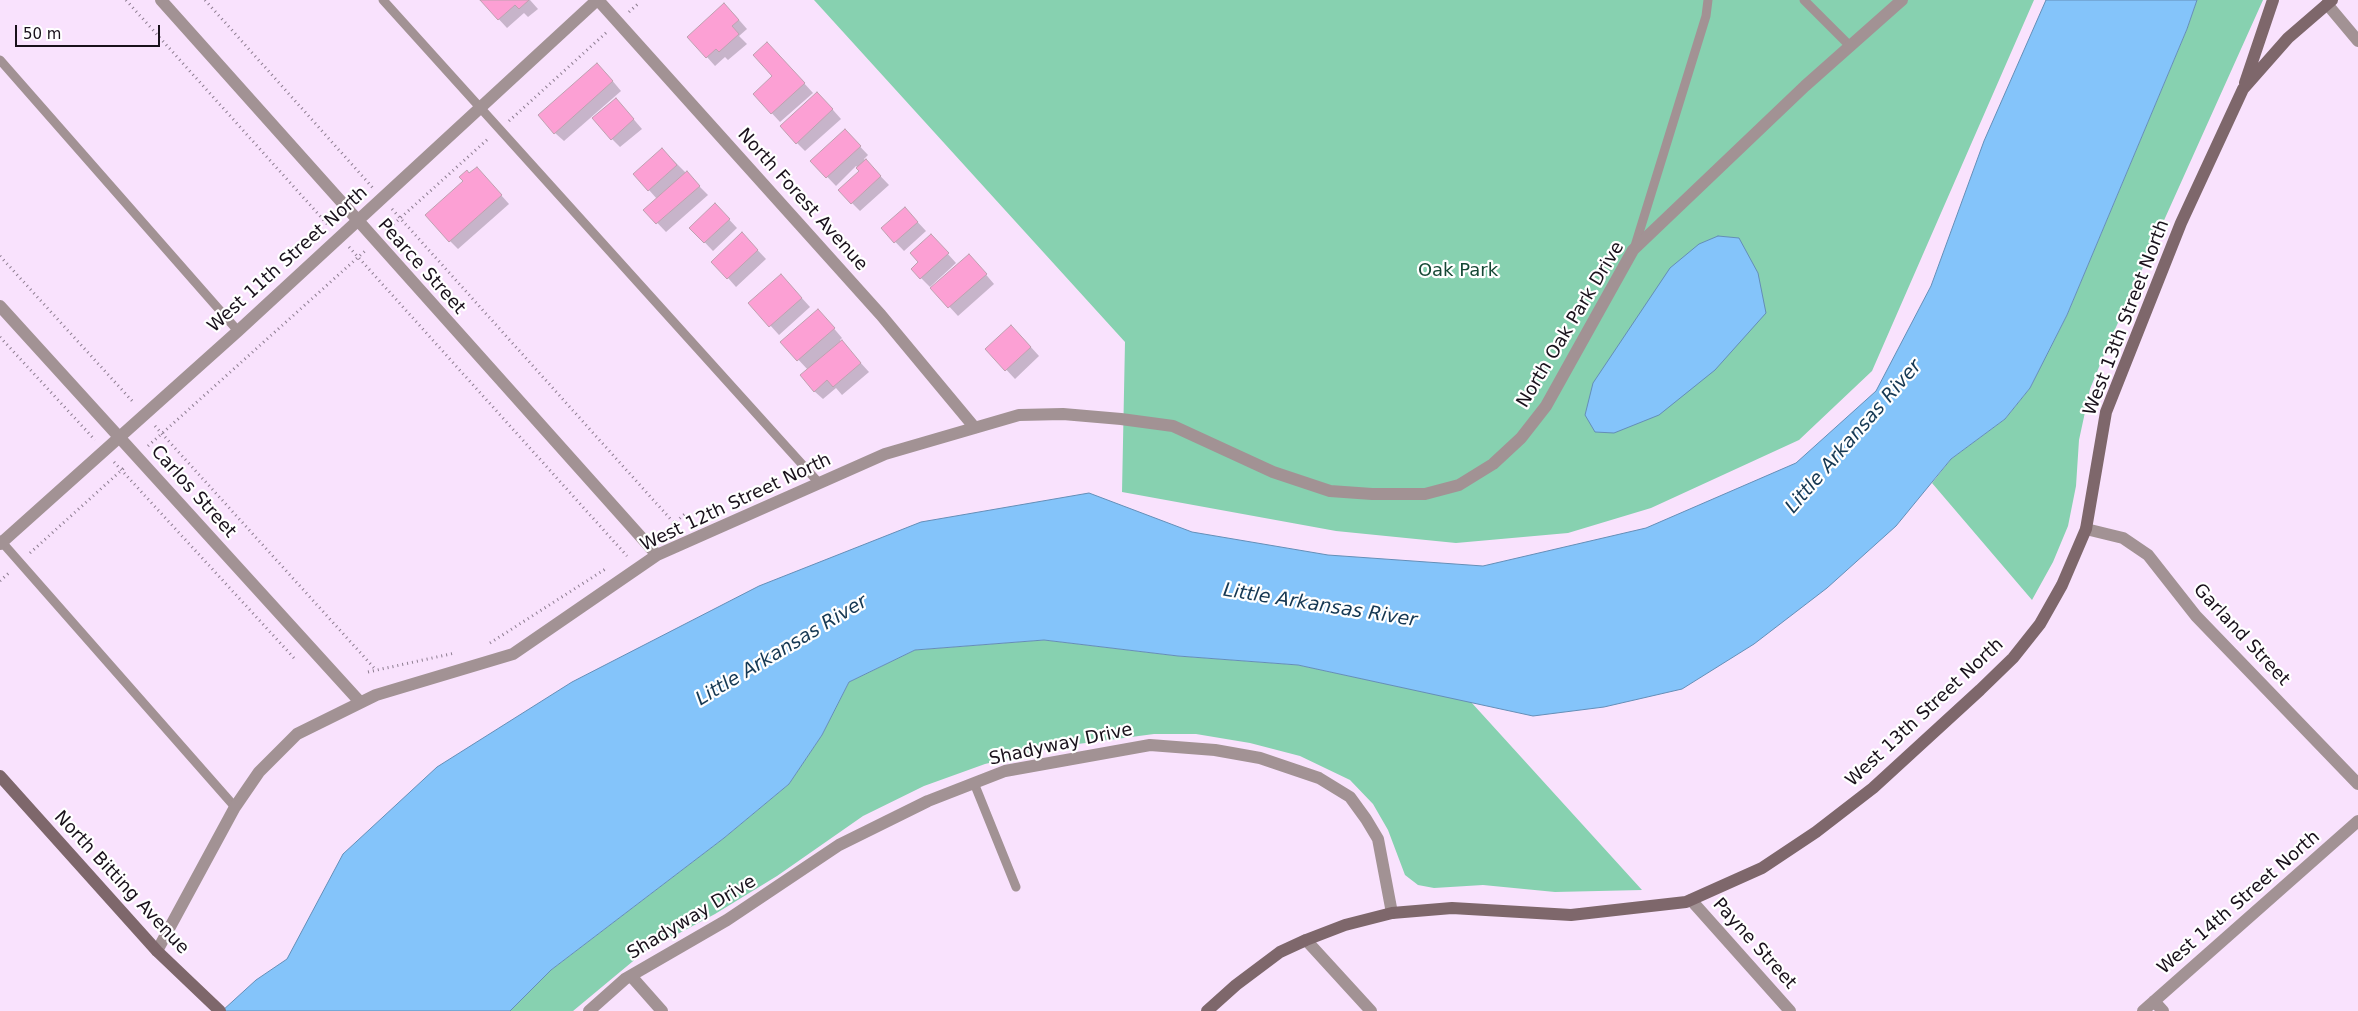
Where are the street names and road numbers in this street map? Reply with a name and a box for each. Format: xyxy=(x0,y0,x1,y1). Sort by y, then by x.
street label: North Forest Avenue xyxy=(732,124,872,276)
street label: West 11th Street North xyxy=(204,182,372,338)
street label: Pearce Street xyxy=(373,215,469,319)
street label: West 13th Street North xyxy=(2080,217,2174,419)
street label: North Oak Park Drive xyxy=(1513,238,1629,412)
street label: Carlos Street xyxy=(146,441,240,543)
street label: West 12th Street North xyxy=(637,449,835,557)
street label: Garland Street xyxy=(2188,579,2294,691)
street label: West 13th Street North xyxy=(1842,634,2008,792)
street label: Shadyway Drive xyxy=(987,719,1135,771)
street label: North Bitting Avenue xyxy=(49,807,193,959)
street label: West 14th Street North xyxy=(2153,827,2325,979)
street label: Shadyway Drive xyxy=(624,871,760,965)
street label: Payne Street xyxy=(1708,894,1800,994)

